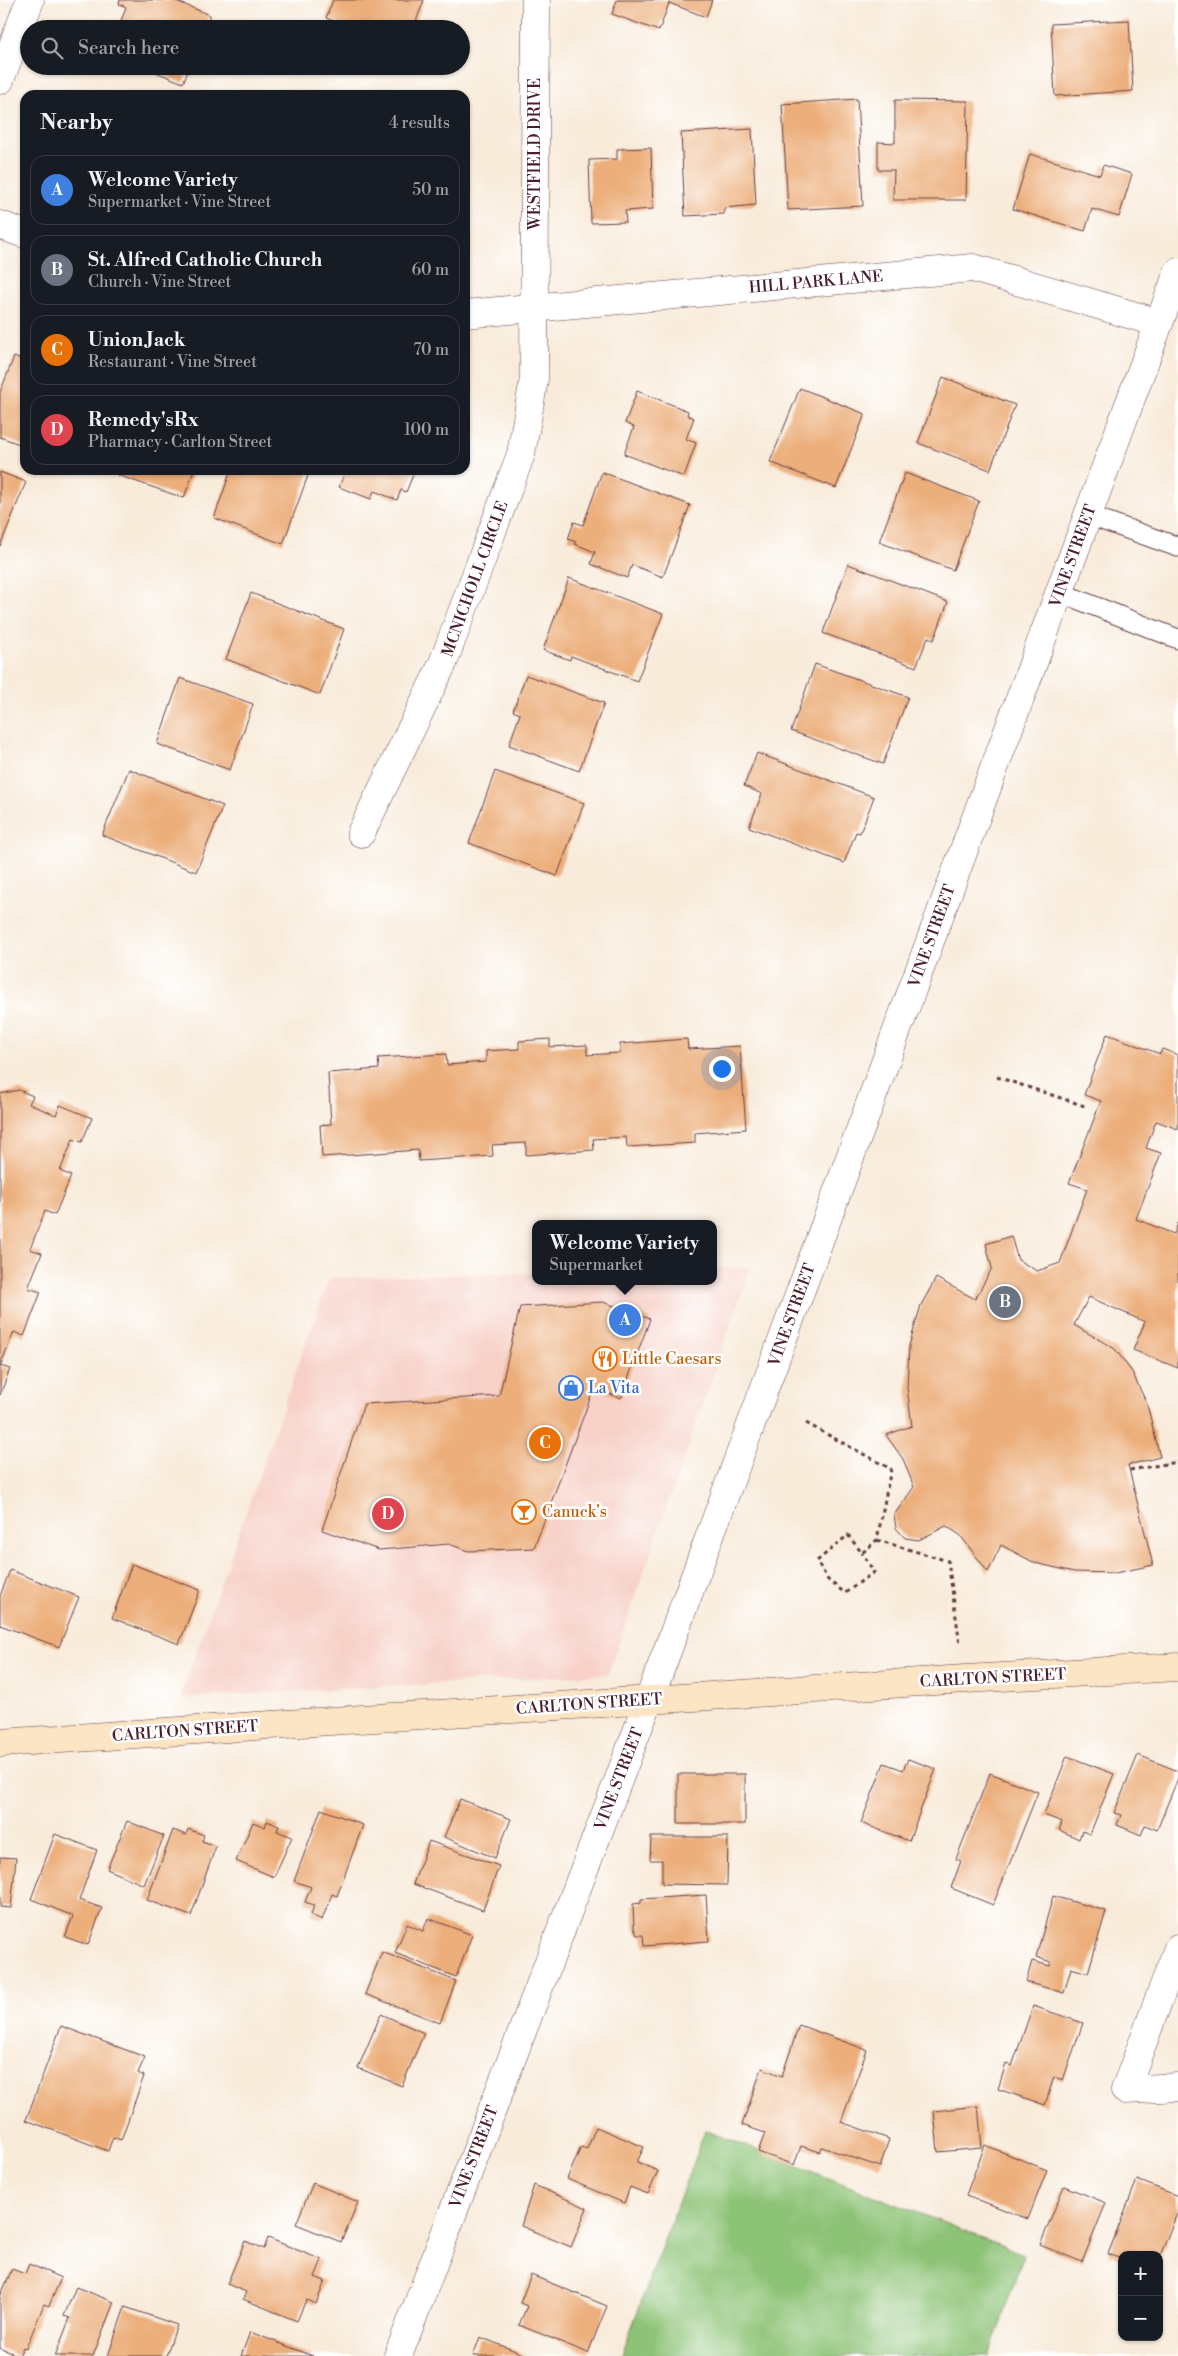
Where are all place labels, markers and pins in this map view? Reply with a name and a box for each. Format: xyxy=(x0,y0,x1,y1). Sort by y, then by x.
pin: B xyxy=(989,1283,1021,1321)
pin: A xyxy=(609,1301,641,1339)
restaurant icon: Little Caesars xyxy=(592,1346,618,1372)
place label: Little Caesars xyxy=(622,1349,722,1369)
shop icon: La Vita xyxy=(558,1375,584,1401)
place label: La Vita xyxy=(588,1378,641,1398)
pin: C xyxy=(529,1424,561,1462)
pin: D xyxy=(372,1495,404,1533)
bar icon: Canuck's xyxy=(511,1499,537,1525)
place label: Canuck's xyxy=(542,1502,607,1522)

